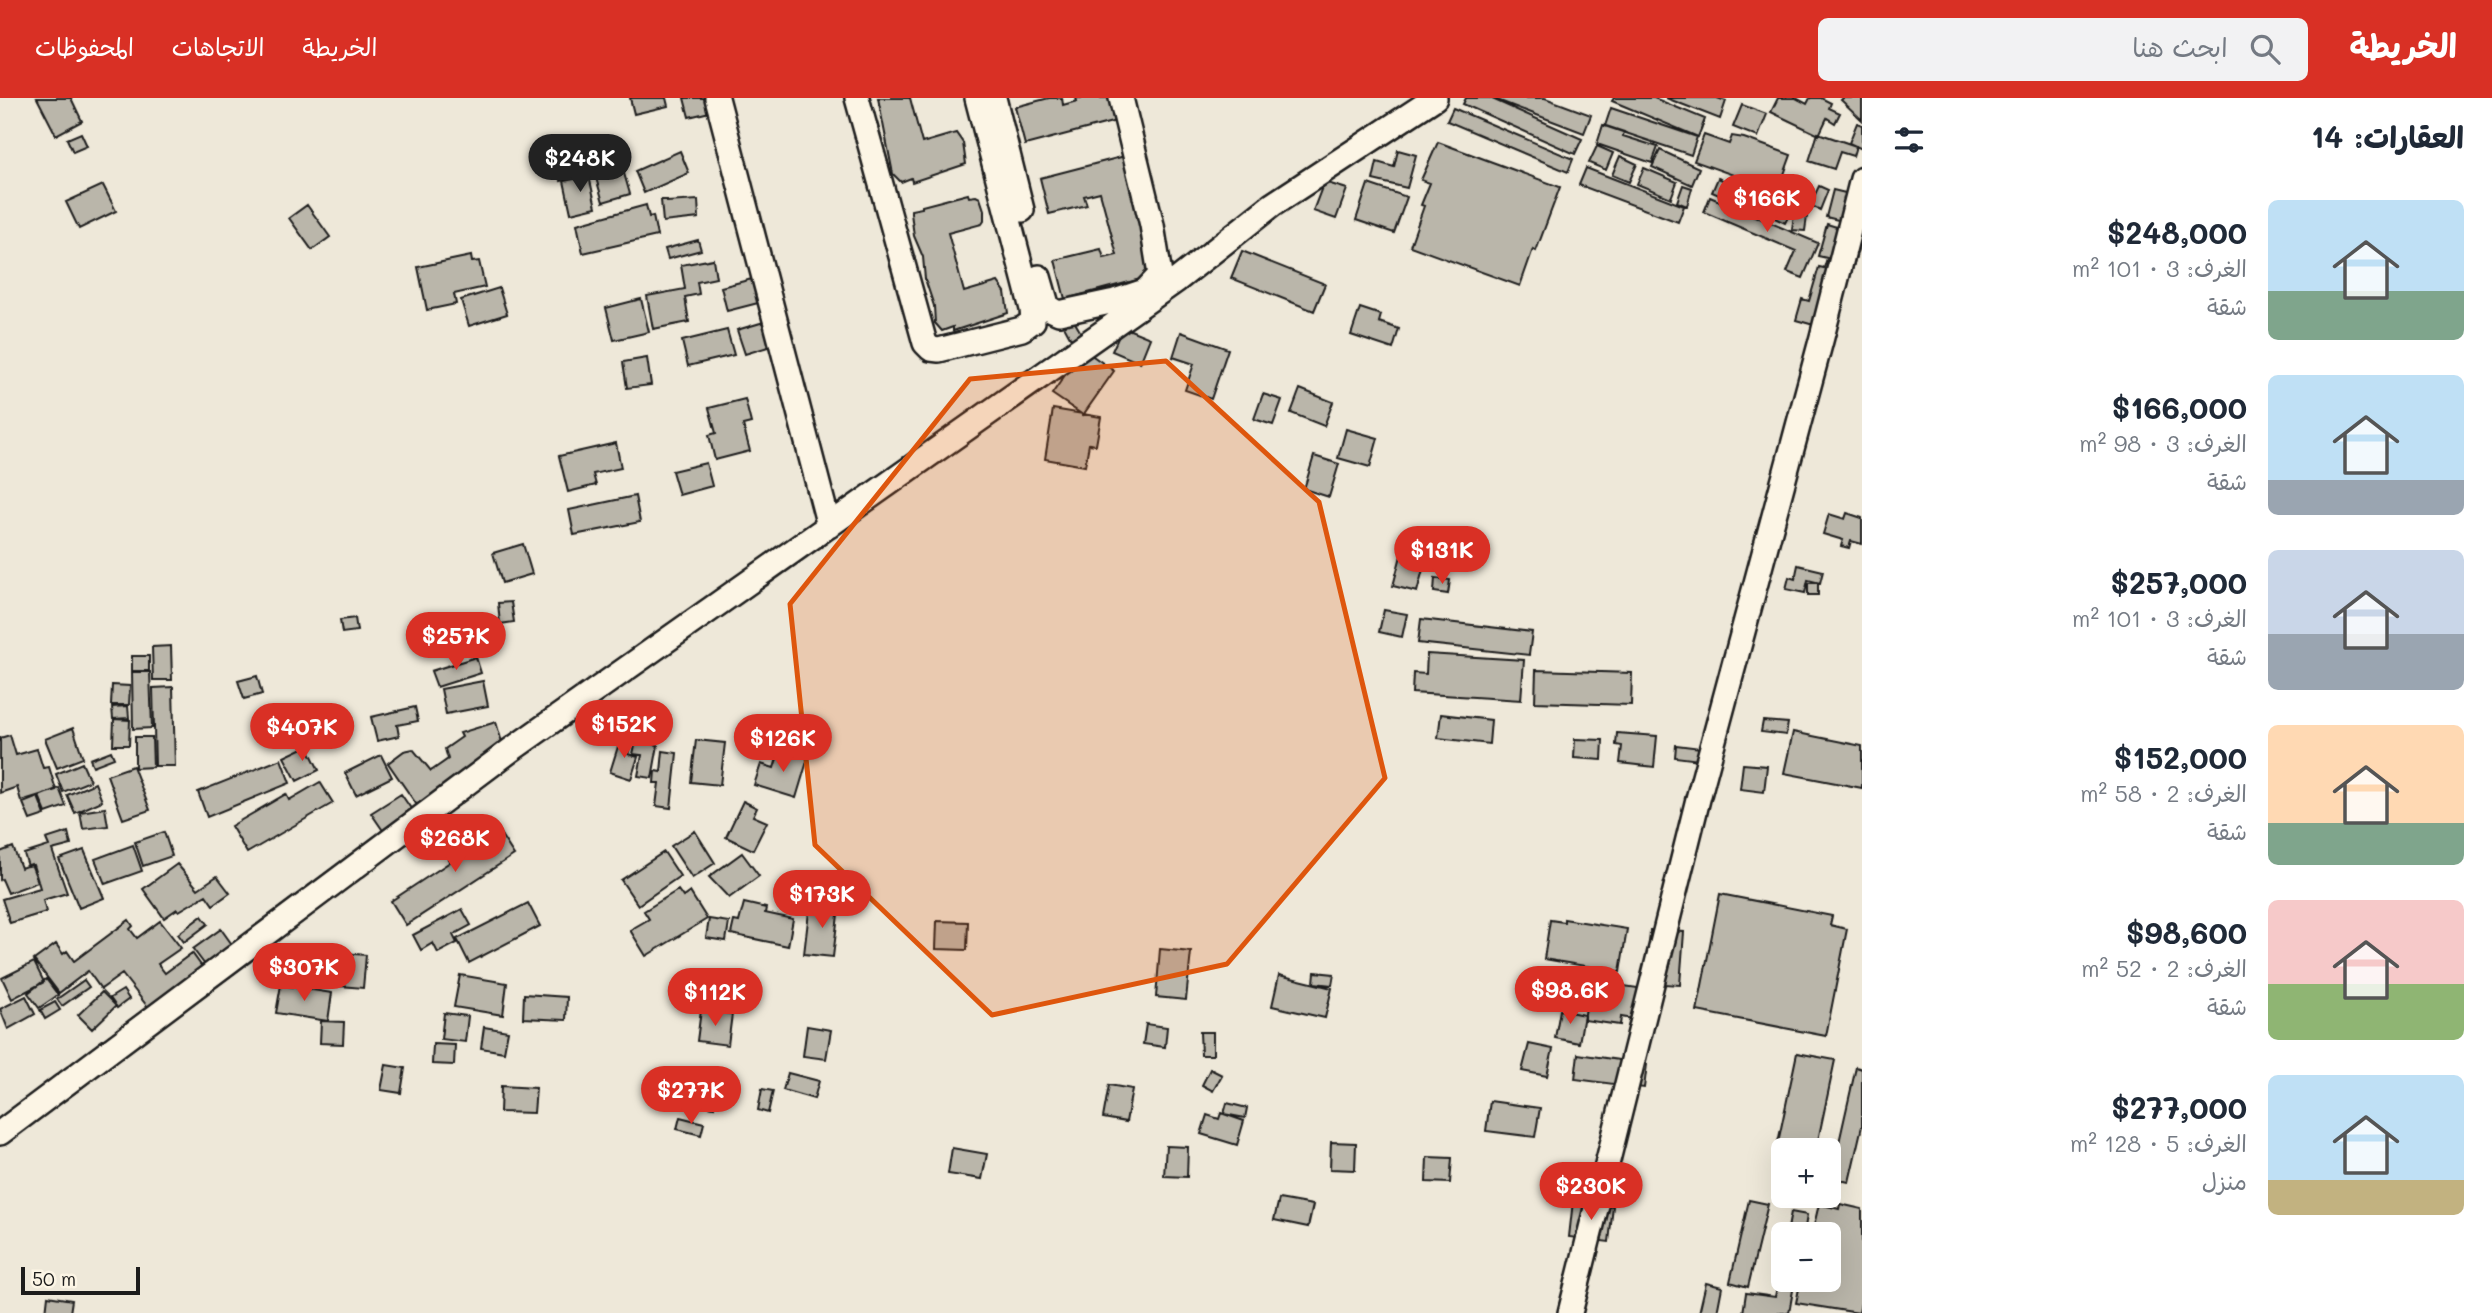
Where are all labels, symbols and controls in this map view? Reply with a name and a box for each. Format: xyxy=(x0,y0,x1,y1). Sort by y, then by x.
search box xyxy=(1818,18,2308,81)
text: الخريطة xyxy=(2350,23,2457,66)
text: ابحث هنا xyxy=(2132,30,2228,64)
icon: search xyxy=(2246,30,2284,68)
text: المحفوظات xyxy=(35,31,134,62)
text: الاتجاهات xyxy=(172,31,265,62)
text: الخريطة xyxy=(303,31,377,62)
text: العقارات: 14 xyxy=(2311,116,2464,156)
icon: filters xyxy=(1890,121,1928,159)
pin: $248K xyxy=(531,134,629,194)
text: $248K xyxy=(544,142,616,172)
pin: $166K xyxy=(1718,174,1816,234)
text: $166K xyxy=(1733,182,1801,212)
text: $248,000 xyxy=(2107,212,2247,252)
icon: home xyxy=(2324,228,2408,312)
text: الغرف: 3 · 101 m² xyxy=(2072,253,2247,283)
text: شقة xyxy=(2207,291,2247,321)
text: $166,000 xyxy=(2112,387,2247,427)
icon: home xyxy=(2324,403,2408,487)
text: الغرف: 3 · 98 m² xyxy=(2079,428,2247,458)
text: شقة xyxy=(2207,466,2247,496)
pin: $131K xyxy=(1393,526,1491,586)
text: $131K xyxy=(1410,534,1474,564)
text: $257,000 xyxy=(2110,562,2247,602)
icon: home xyxy=(2324,578,2408,662)
text: الغرف: 3 · 101 m² xyxy=(2072,603,2247,633)
pin: $257K xyxy=(407,612,505,672)
text: $257K xyxy=(422,620,490,650)
text: شقة xyxy=(2207,641,2247,671)
pin: $152K xyxy=(575,700,673,760)
pin: $407K xyxy=(253,704,351,763)
text: $152K xyxy=(591,708,657,738)
text: $407K xyxy=(266,711,338,741)
pin: $126K xyxy=(734,714,832,774)
text: $126K xyxy=(750,722,816,752)
text: $152,000 xyxy=(2114,737,2247,777)
icon: home xyxy=(2324,753,2408,837)
text: الغرف: 2 · 58 m² xyxy=(2080,778,2247,808)
pin: $268K xyxy=(406,814,504,874)
text: شقة xyxy=(2207,816,2247,846)
text: $268K xyxy=(420,822,490,852)
pin: $173K xyxy=(773,870,871,930)
text: $173K xyxy=(789,878,855,908)
text: $98,600 xyxy=(2126,912,2247,952)
icon: home xyxy=(2324,928,2408,1012)
pin: $307K xyxy=(255,944,353,1003)
text: $307K xyxy=(269,951,339,981)
text: الغرف: 2 · 52 m² xyxy=(2081,953,2247,983)
pin: $98.6K xyxy=(1513,967,1627,1026)
pin: $112K xyxy=(666,968,764,1028)
text: $98.6K xyxy=(1531,974,1609,1004)
text: $112K xyxy=(684,976,746,1006)
text: شقة xyxy=(2207,991,2247,1021)
pin: $277K xyxy=(642,1066,740,1126)
text: $277K xyxy=(657,1074,725,1104)
text: $277,000 xyxy=(2111,1087,2247,1127)
icon: home xyxy=(2324,1103,2408,1187)
text: الغرف: 5 · 128 m² xyxy=(2070,1128,2247,1158)
map controls xyxy=(1771,1138,1841,1292)
button: + xyxy=(1771,1138,1841,1208)
pin: $230K xyxy=(1542,1162,1640,1222)
text: منزل xyxy=(2202,1166,2247,1196)
text: $230K xyxy=(1556,1170,1626,1200)
button: − xyxy=(1771,1222,1841,1292)
scale bar xyxy=(21,1264,140,1296)
text: 50 m xyxy=(32,1266,76,1291)

